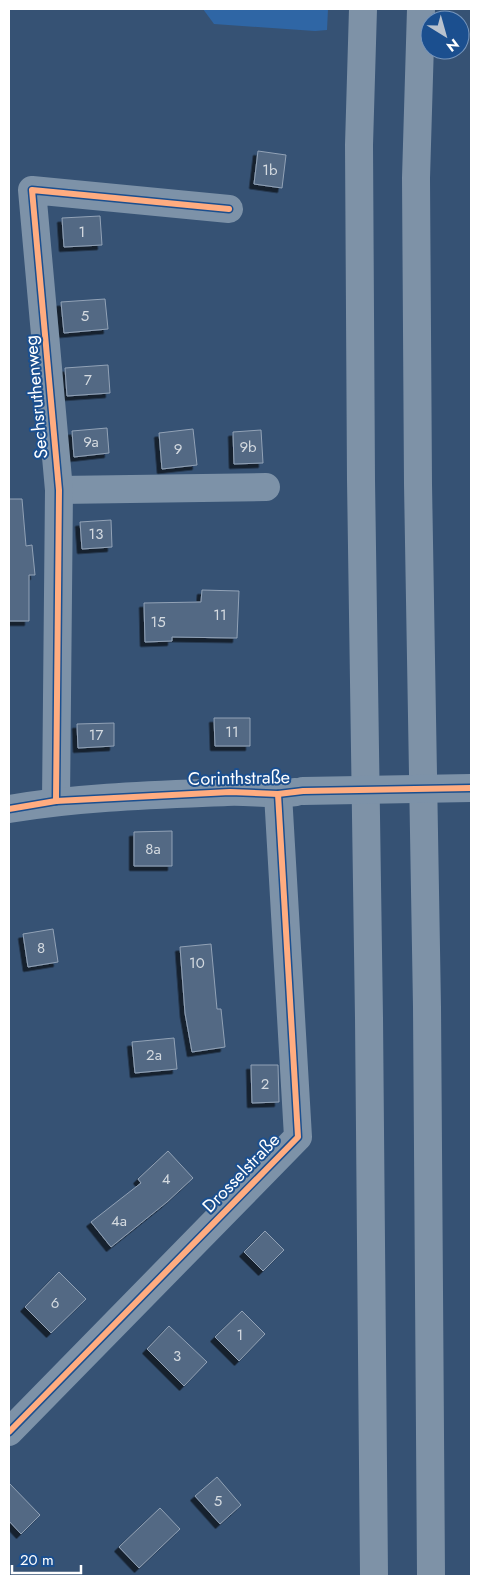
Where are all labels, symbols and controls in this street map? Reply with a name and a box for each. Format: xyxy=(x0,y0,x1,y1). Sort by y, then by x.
north arrow xyxy=(420,10,470,60)
text: N xyxy=(442,34,463,57)
house number: 1b xyxy=(262,159,278,181)
house number: 1 xyxy=(79,221,85,243)
house number: 5 xyxy=(81,305,89,327)
street label: Sechsruthenweg xyxy=(18,334,54,460)
house number: 7 xyxy=(84,369,92,391)
house number: 9a xyxy=(83,431,99,453)
house number: 9b xyxy=(239,436,257,458)
house number: 9 xyxy=(174,438,182,460)
house number: 13 xyxy=(89,523,103,545)
house number: 11 xyxy=(213,604,227,626)
house number: 15 xyxy=(150,611,166,633)
house number: 11 xyxy=(225,721,239,743)
house number: 17 xyxy=(89,724,103,746)
street label: Corinthstraße xyxy=(188,764,290,792)
house number: 8a xyxy=(145,838,161,860)
house number: 8 xyxy=(37,937,45,959)
house number: 10 xyxy=(189,952,205,974)
house number: 2a xyxy=(146,1044,162,1066)
house number: 2 xyxy=(261,1073,269,1095)
street label: Drosselstraße xyxy=(196,1127,286,1219)
house number: 4 xyxy=(162,1168,171,1190)
house number: 4a xyxy=(111,1210,127,1232)
house number: 6 xyxy=(51,1292,59,1314)
house number: 1 xyxy=(237,1324,243,1346)
house number: 3 xyxy=(173,1345,181,1367)
house number: 5 xyxy=(214,1490,222,1512)
scale bar xyxy=(12,1542,81,1574)
text: 20 m xyxy=(20,1549,54,1571)

